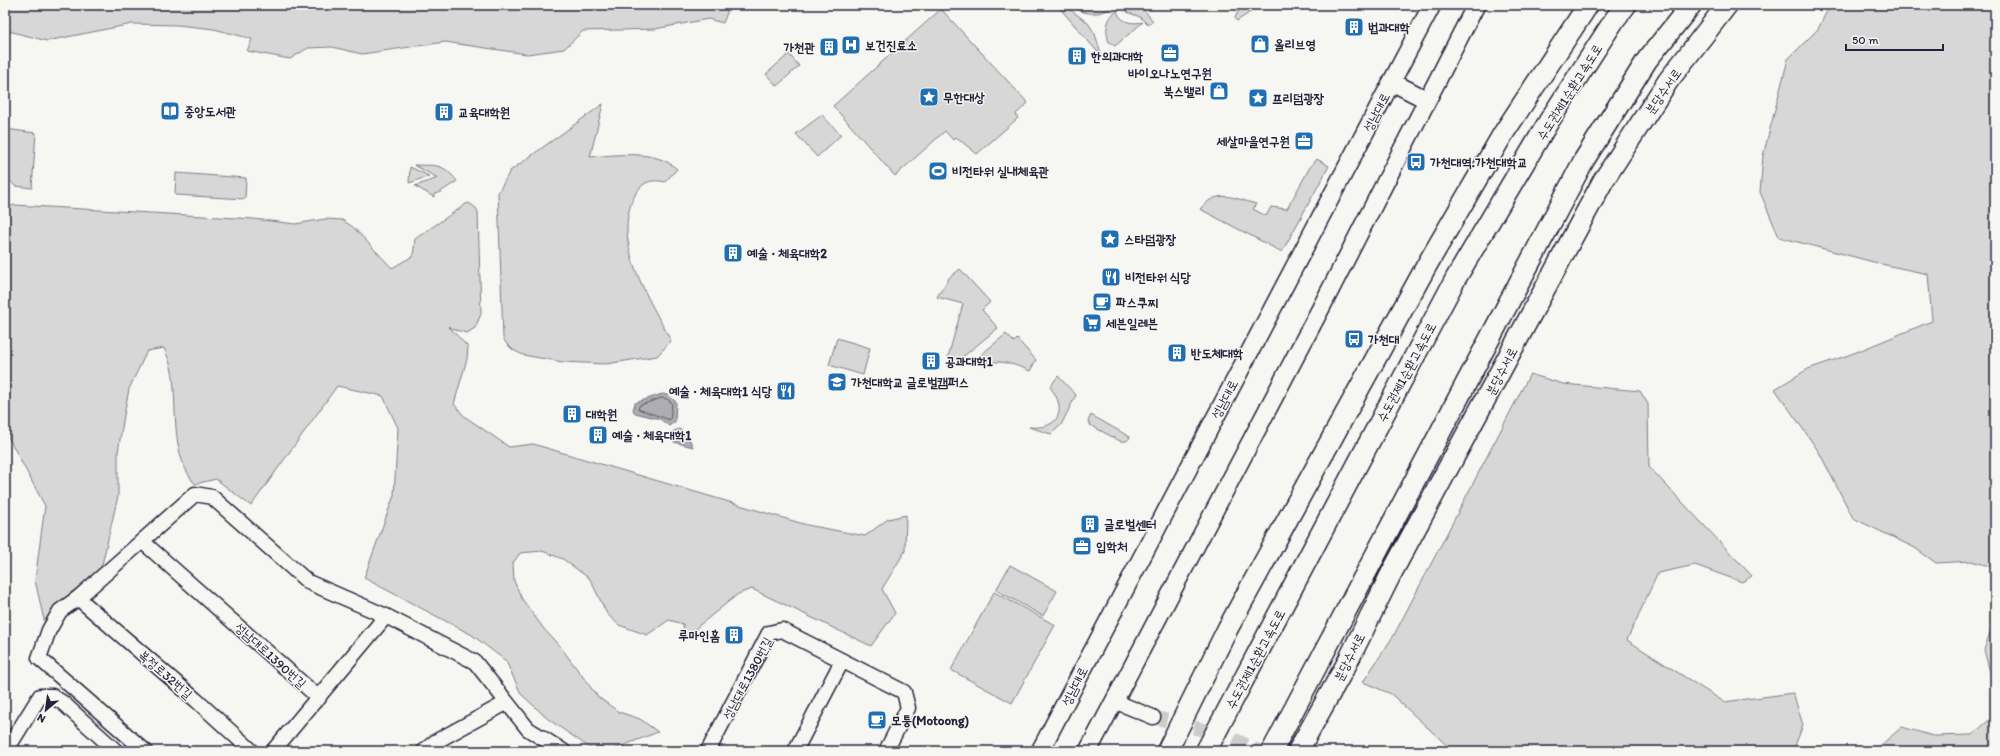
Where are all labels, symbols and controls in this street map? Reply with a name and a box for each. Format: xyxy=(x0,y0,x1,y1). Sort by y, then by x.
building icon: 법과대학 xyxy=(1343,16,1365,38)
place label: 법과대학 xyxy=(1368,20,1410,35)
scale bar xyxy=(1846,26,1943,52)
shop icon: 올리브영 xyxy=(1249,33,1271,55)
text: 50 m xyxy=(1852,33,1878,47)
hospital icon: 보건진료소 xyxy=(840,34,862,56)
building icon: 가천관 xyxy=(818,36,840,58)
place label: 올리브영 xyxy=(1274,37,1316,52)
place label: 보건진료소 xyxy=(865,38,918,53)
place label: 가천관 xyxy=(784,40,816,55)
street label: 수도권제1순환고속도로 xyxy=(1534,41,1605,143)
office icon: 바이오나노연구원 xyxy=(1159,42,1181,64)
building icon: 한의과대학 xyxy=(1066,45,1088,67)
place label: 한의과대학 xyxy=(1090,49,1144,64)
place label: 바이오나노연구원 xyxy=(1128,66,1212,81)
street label: 분당수서로 xyxy=(1642,66,1685,117)
shop icon: 북스밸리 xyxy=(1208,80,1230,102)
place label: 북스밸리 xyxy=(1163,84,1205,99)
place icon: 무한대상 xyxy=(918,86,940,108)
place icon: 프리덤광장 xyxy=(1247,87,1269,109)
place label: 무한대상 xyxy=(943,90,985,105)
street label: 성남대로 xyxy=(1360,90,1393,134)
place label: 프리덤광장 xyxy=(1272,91,1325,106)
library icon: 중앙도서관 xyxy=(159,100,181,122)
building icon: 교육대학원 xyxy=(433,101,455,123)
place label: 중앙도서관 xyxy=(184,104,237,119)
place label: 교육대학원 xyxy=(458,105,510,120)
office icon: 세살마을연구원 xyxy=(1293,130,1315,152)
place label: 세살마을연구원 xyxy=(1216,134,1290,149)
bus stop icon: 가천대역.가천대학교 xyxy=(1405,151,1427,173)
place label: 가천대역.가천대학교 xyxy=(1430,155,1527,170)
sports icon: 비전타워 실내체육관 xyxy=(927,160,949,182)
place label: 비전타워 실내체육관 xyxy=(952,164,1050,179)
place icon: 스타덤광장 xyxy=(1099,228,1121,250)
place label: 스타덤광장 xyxy=(1124,232,1177,247)
building icon: 예술ㆍ체육대학2 xyxy=(722,242,744,264)
place label: 예술ㆍ체육대학2 xyxy=(747,246,827,261)
restaurant icon: 비전타워 식당 xyxy=(1100,266,1122,288)
place label: 비전타워 식당 xyxy=(1125,270,1191,285)
cafe icon: 파스쿠찌 xyxy=(1091,291,1113,313)
place label: 파스쿠찌 xyxy=(1115,295,1158,310)
supermarket icon: 세븐일레븐 xyxy=(1081,312,1103,334)
place label: 세븐일레븐 xyxy=(1105,316,1158,331)
street label: 수도권제1순환고속도로 xyxy=(1374,320,1439,425)
bus stop icon: 가천대 xyxy=(1343,328,1365,350)
place label: 가천대 xyxy=(1368,332,1399,347)
building icon: 반도체대학 xyxy=(1166,342,1188,364)
street label: 분당수서로 xyxy=(1483,345,1520,398)
place label: 반도체대학 xyxy=(1191,346,1244,361)
building icon: 공과대학1 xyxy=(920,350,942,372)
place label: 공과대학1 xyxy=(945,354,993,369)
school or university icon: 가천대학교 글로벌캠퍼스 xyxy=(826,371,848,393)
place label: 가천대학교 글로벌캠퍼스 xyxy=(851,375,969,390)
street label: 성남대로 xyxy=(1208,377,1241,421)
restaurant icon: 예술ㆍ체육대학1 식당 xyxy=(775,380,797,402)
place label: 예술ㆍ체육대학1 식당 xyxy=(669,384,773,399)
building icon: 대학원 xyxy=(561,403,583,425)
place label: 대학원 xyxy=(585,407,617,422)
building icon: 예술ㆍ체육대학1 xyxy=(587,424,609,446)
place label: 예술ㆍ체육대학1 xyxy=(612,428,691,443)
building icon: 글로벌센터 xyxy=(1079,513,1101,535)
place label: 글로벌센터 xyxy=(1104,517,1156,532)
office icon: 입학처 xyxy=(1071,535,1093,557)
place label: 입학처 xyxy=(1096,539,1127,554)
street label: 수도권제1순환고속도로 xyxy=(1223,607,1288,712)
street label: 성남대로1390번길 xyxy=(232,619,309,691)
building icon: 루마인홈 xyxy=(723,624,745,646)
place label: 루마인홈 xyxy=(678,628,721,643)
street label: 분당수서로 xyxy=(1331,631,1368,684)
street label: 성남대로1380번길 xyxy=(719,635,775,722)
street label: 복정로32번길 xyxy=(136,647,196,702)
street label: 성남대로 xyxy=(1058,664,1091,708)
north arrow xyxy=(26,690,66,730)
cafe icon: 모퉁(Motoong) xyxy=(866,709,888,731)
text: N xyxy=(35,711,48,726)
place label: 모퉁(Motoong) xyxy=(891,713,969,729)

